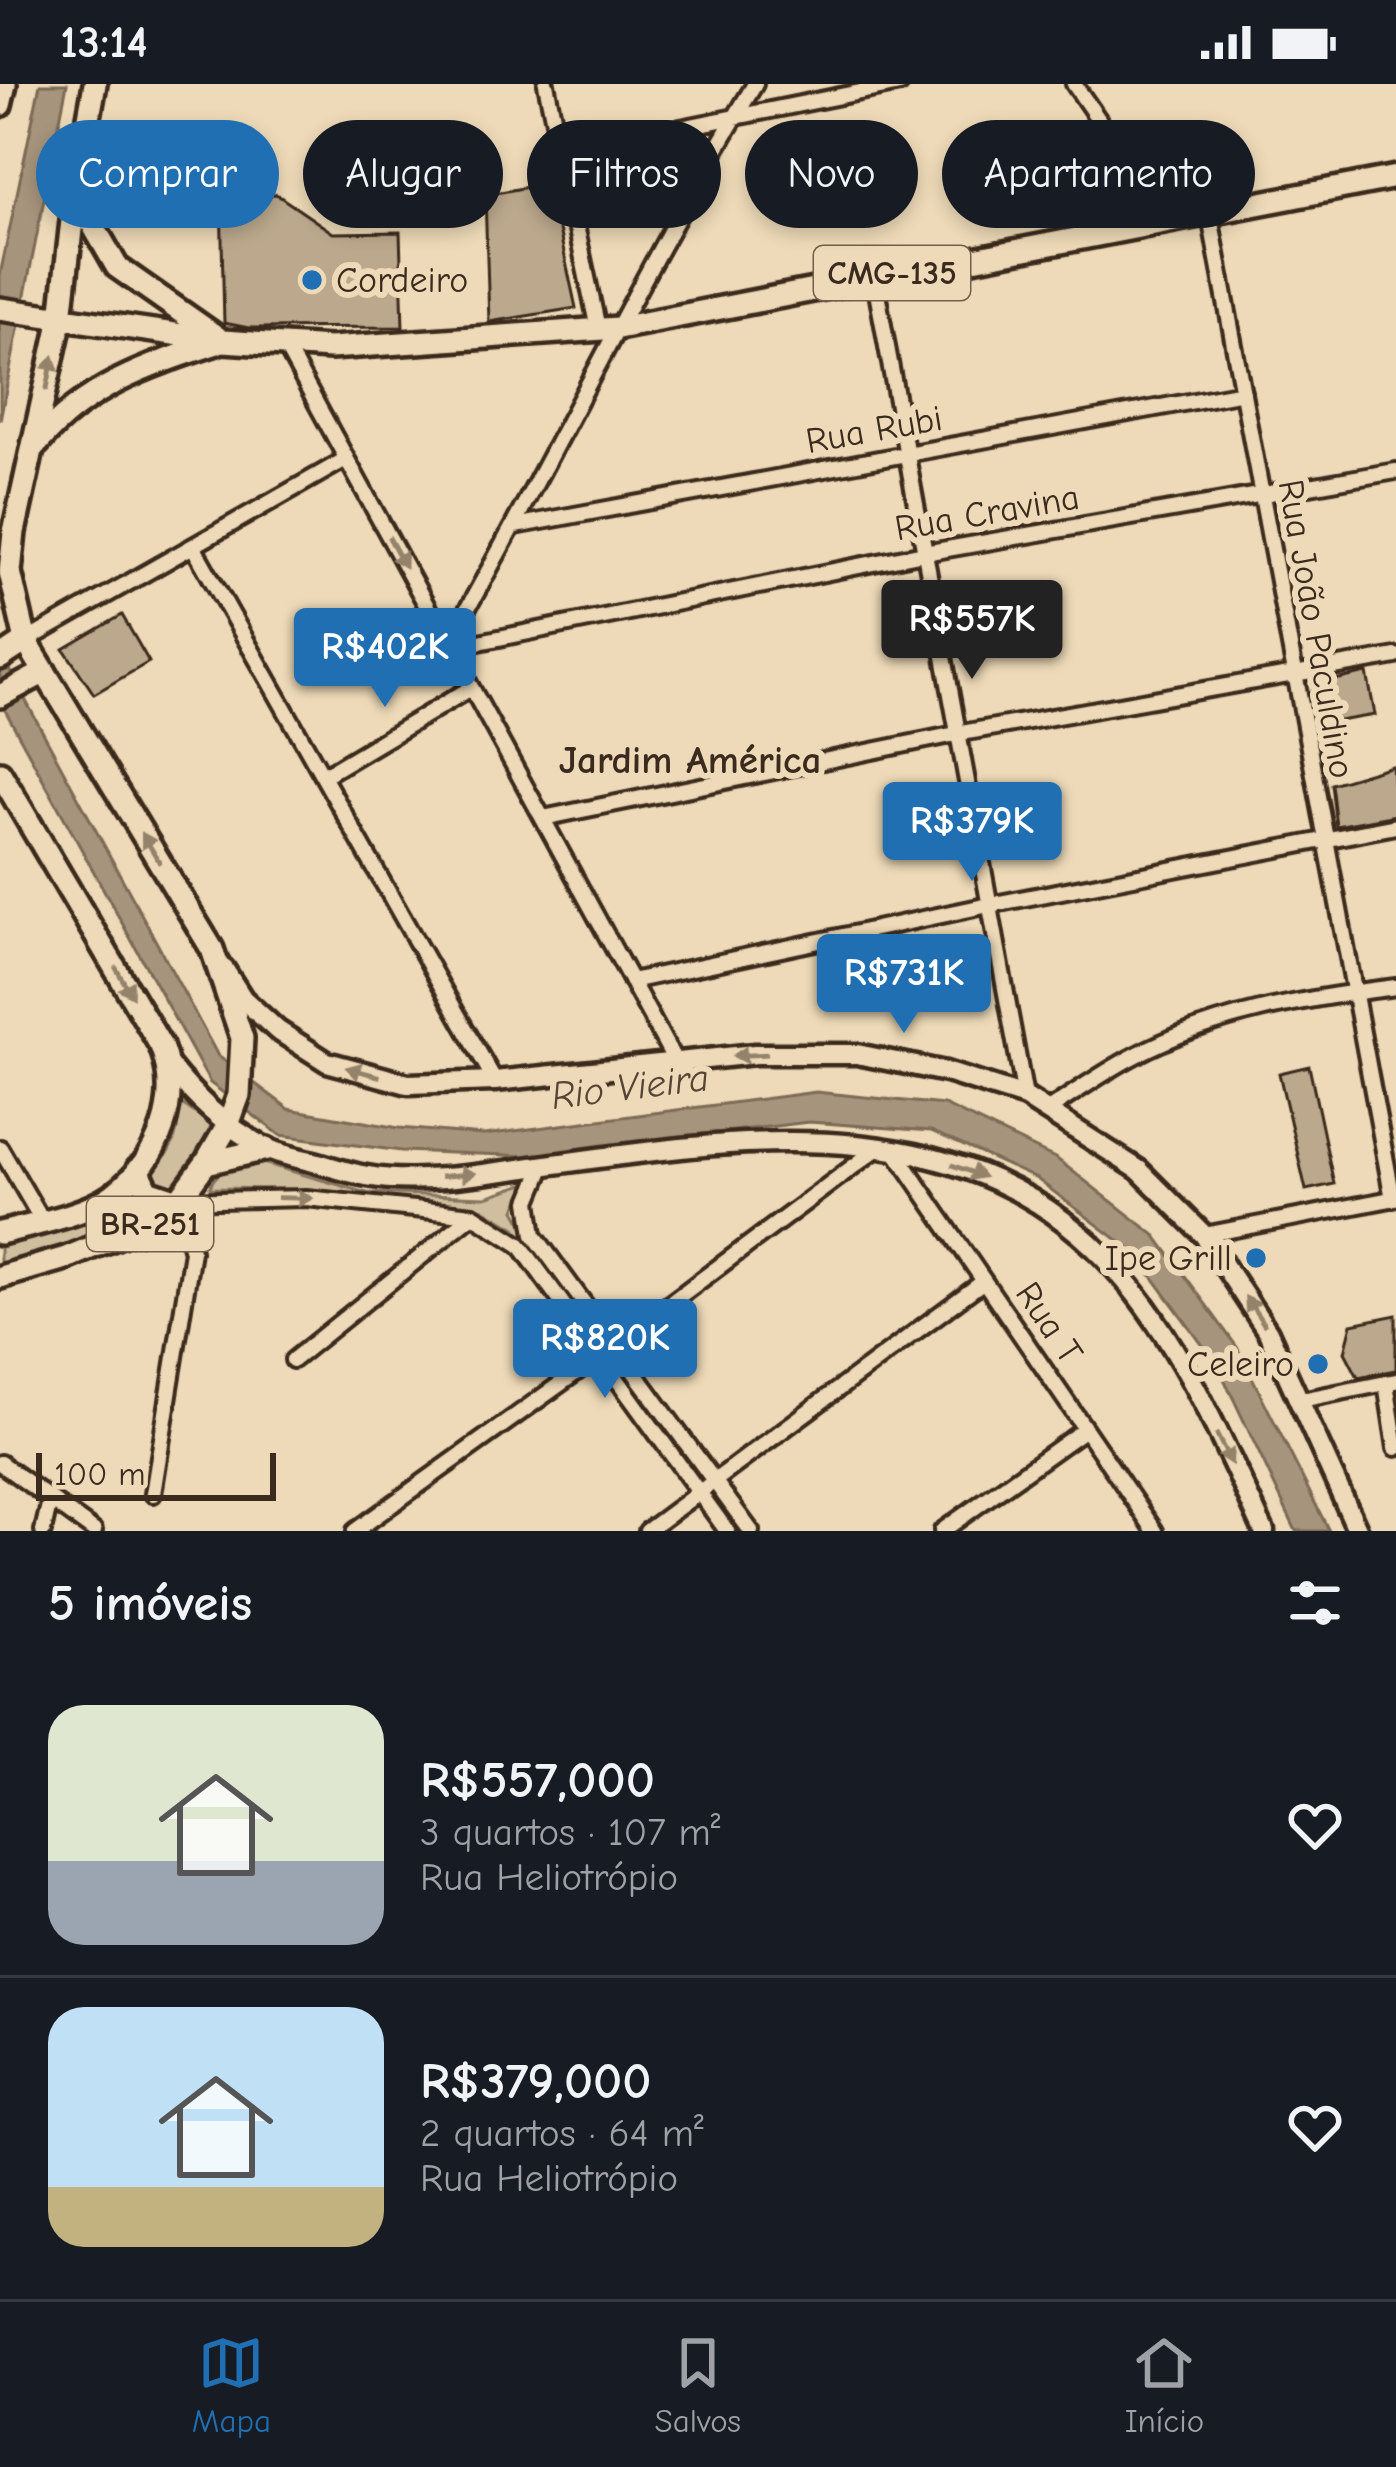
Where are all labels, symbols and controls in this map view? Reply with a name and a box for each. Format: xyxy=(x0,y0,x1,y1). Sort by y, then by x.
text: 13:14 xyxy=(60,16,148,68)
chip: Comprar xyxy=(36,120,279,228)
chip: Alugar xyxy=(303,120,503,228)
chip: Filtros xyxy=(527,120,721,228)
chip: Novo xyxy=(745,120,918,228)
chip: Apartamento xyxy=(942,120,1255,228)
road number: CMG-135 xyxy=(814,246,970,300)
place label: Cordeiro xyxy=(336,260,468,301)
marker: Cordeiro xyxy=(299,267,325,293)
one-way arrow xyxy=(41,354,60,392)
street label: Rua Rubi xyxy=(803,398,945,462)
street label: Rua João Paculdino xyxy=(1270,476,1362,782)
street label: Rua Cravina xyxy=(892,477,1082,549)
one-way arrow xyxy=(386,535,407,570)
pin: R$557K xyxy=(874,580,1070,682)
text: R$557K xyxy=(908,596,1036,641)
pin: R$402K xyxy=(287,608,483,710)
text: R$402K xyxy=(321,624,449,669)
district label: Jardim América xyxy=(559,738,821,783)
pin: R$379K xyxy=(874,782,1070,884)
text: R$379K xyxy=(910,798,1034,843)
one-way arrow xyxy=(141,831,162,865)
pin: R$731K xyxy=(806,934,1002,1036)
text: R$731K xyxy=(844,950,964,995)
one-way arrow xyxy=(113,965,134,999)
one-way arrow xyxy=(731,1046,768,1065)
water label: Rio Vieira xyxy=(549,1055,711,1119)
one-way arrow xyxy=(344,1062,381,1080)
one-way arrow xyxy=(950,1163,986,1181)
one-way arrow xyxy=(440,1165,477,1184)
one-way arrow xyxy=(277,1189,315,1208)
road number: BR-251 xyxy=(87,1197,213,1251)
place label: Ipe Grill xyxy=(1105,1238,1232,1279)
marker: Ipe Grill xyxy=(1243,1245,1269,1271)
street label: Rua T xyxy=(1007,1275,1091,1372)
one-way arrow xyxy=(1244,1295,1266,1328)
pin: R$820K xyxy=(507,1299,703,1401)
text: R$820K xyxy=(540,1315,670,1360)
place label: Celeiro xyxy=(1187,1344,1294,1385)
marker: Celeiro xyxy=(1305,1351,1331,1377)
one-way arrow xyxy=(1213,1432,1233,1467)
scale bar xyxy=(36,1447,276,1500)
text: 100 m xyxy=(54,1455,146,1493)
icon: filters xyxy=(1282,1570,1348,1636)
text: 5 imóveis xyxy=(48,1574,252,1633)
text: R$557,000 xyxy=(420,1751,655,1810)
icon: home xyxy=(144,1753,288,1897)
icon: heart xyxy=(1282,1792,1348,1858)
text: 3 quartos · 107 m² xyxy=(420,1810,721,1855)
text: Rua Heliotrópio xyxy=(420,1855,678,1900)
text: R$379,000 xyxy=(420,2052,651,2111)
icon: home xyxy=(144,2055,288,2199)
icon: heart xyxy=(1282,2094,1348,2160)
text: 2 quartos · 64 m² xyxy=(420,2111,704,2156)
text: Rua Heliotrópio xyxy=(420,2156,678,2201)
tab: Mapa xyxy=(192,2330,271,2440)
tab: Salvos xyxy=(655,2330,741,2440)
tab: Início xyxy=(1125,2330,1204,2440)

